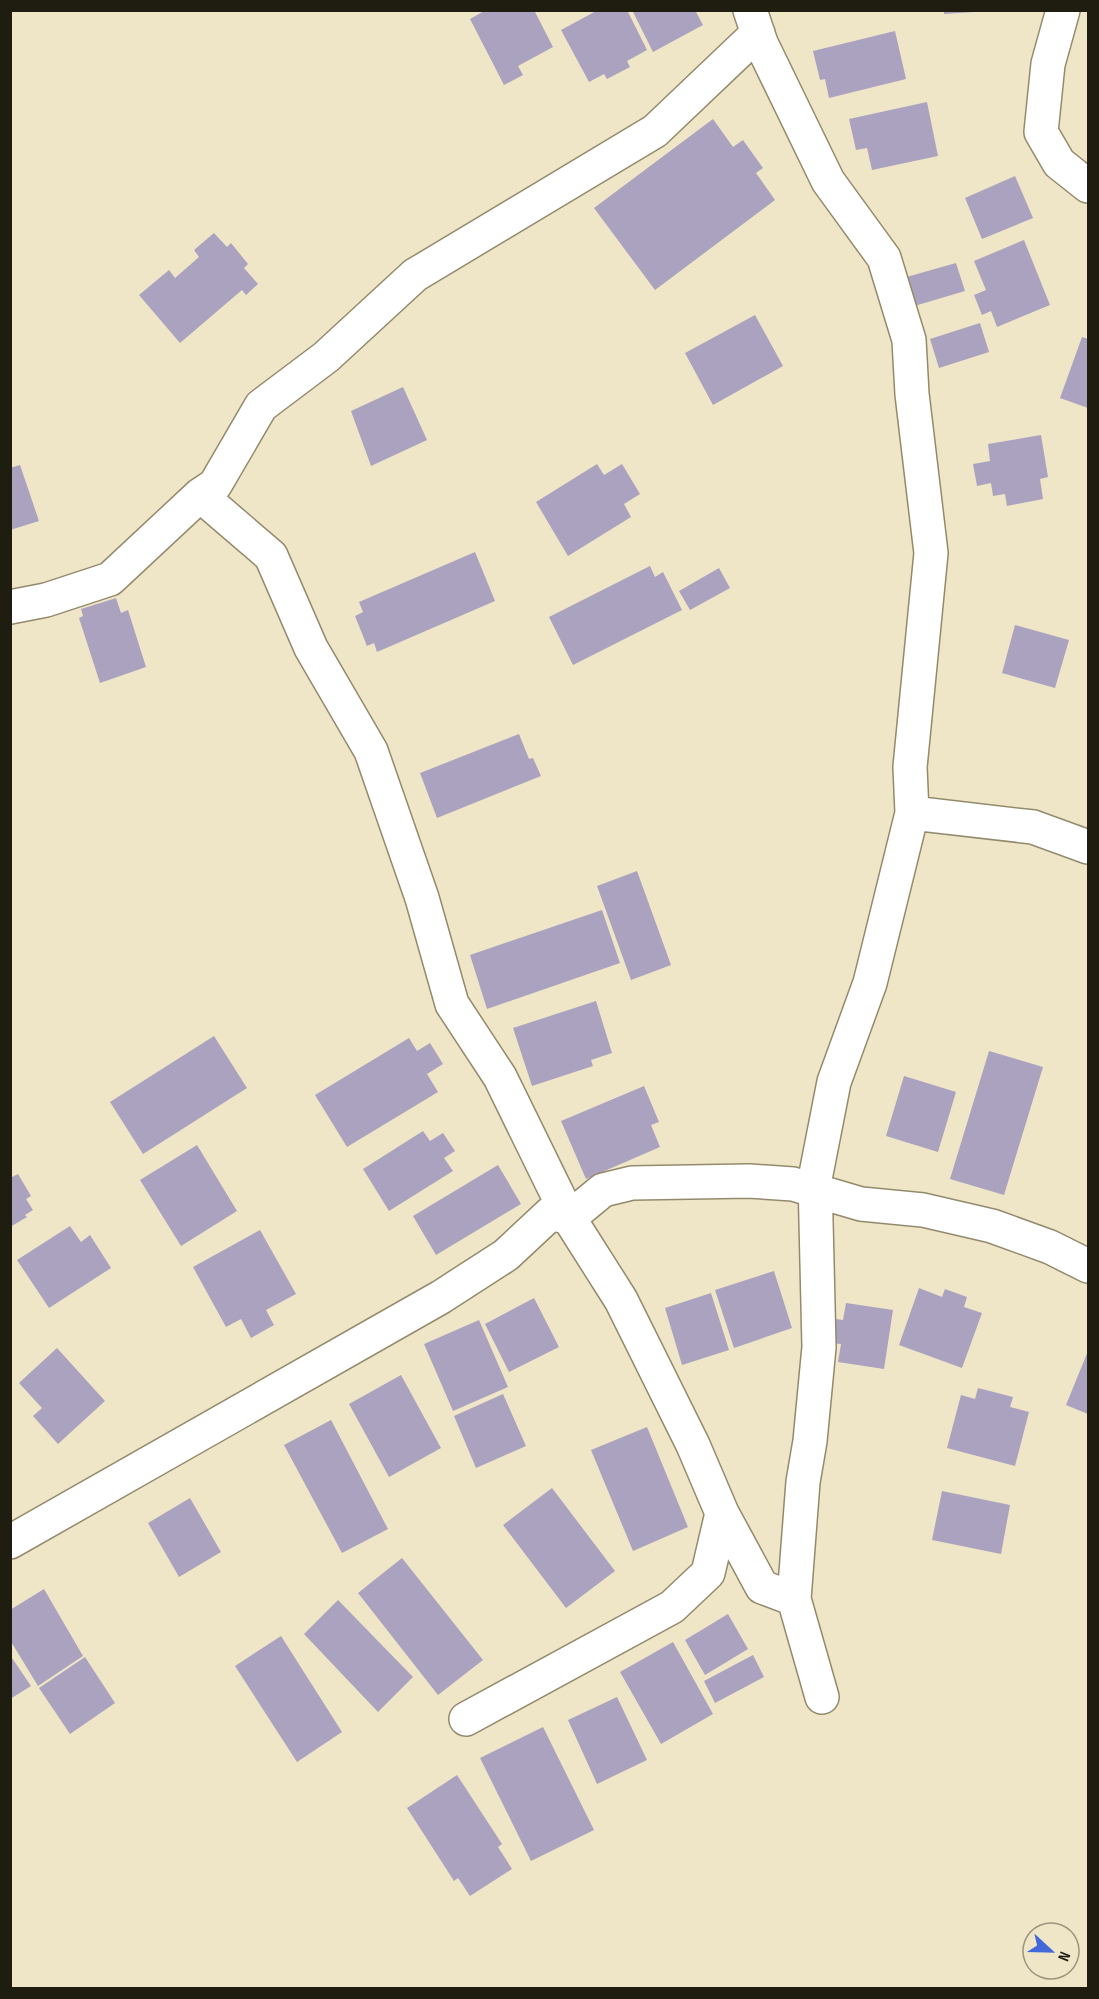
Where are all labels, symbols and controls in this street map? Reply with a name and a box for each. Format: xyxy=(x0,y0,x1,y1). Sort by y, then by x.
north arrow xyxy=(1021,1921,1081,1981)
text: N xyxy=(1053,1949,1074,1964)

